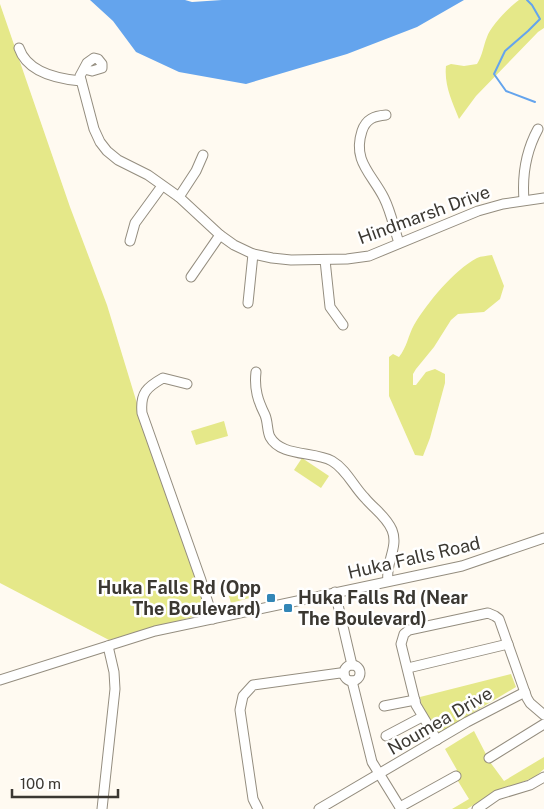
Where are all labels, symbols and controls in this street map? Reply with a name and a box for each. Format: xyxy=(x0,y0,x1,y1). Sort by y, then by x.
street label: Hindmarsh Drive xyxy=(355,181,493,248)
street label: Huka Falls Road xyxy=(346,532,482,583)
place label: Huka Falls Rd (Opp The Boulevard) xyxy=(98,577,261,619)
place label: Huka Falls Rd (Near The Boulevard) xyxy=(298,587,468,629)
marker: Huka Falls Rd (Opp The Boulevard) xyxy=(265,592,277,604)
marker: Huka Falls Rd (Near The Boulevard) xyxy=(282,602,294,614)
street label: Noumea Drive xyxy=(384,682,496,759)
scale bar xyxy=(12,766,119,798)
text: 100 m xyxy=(20,775,61,792)

